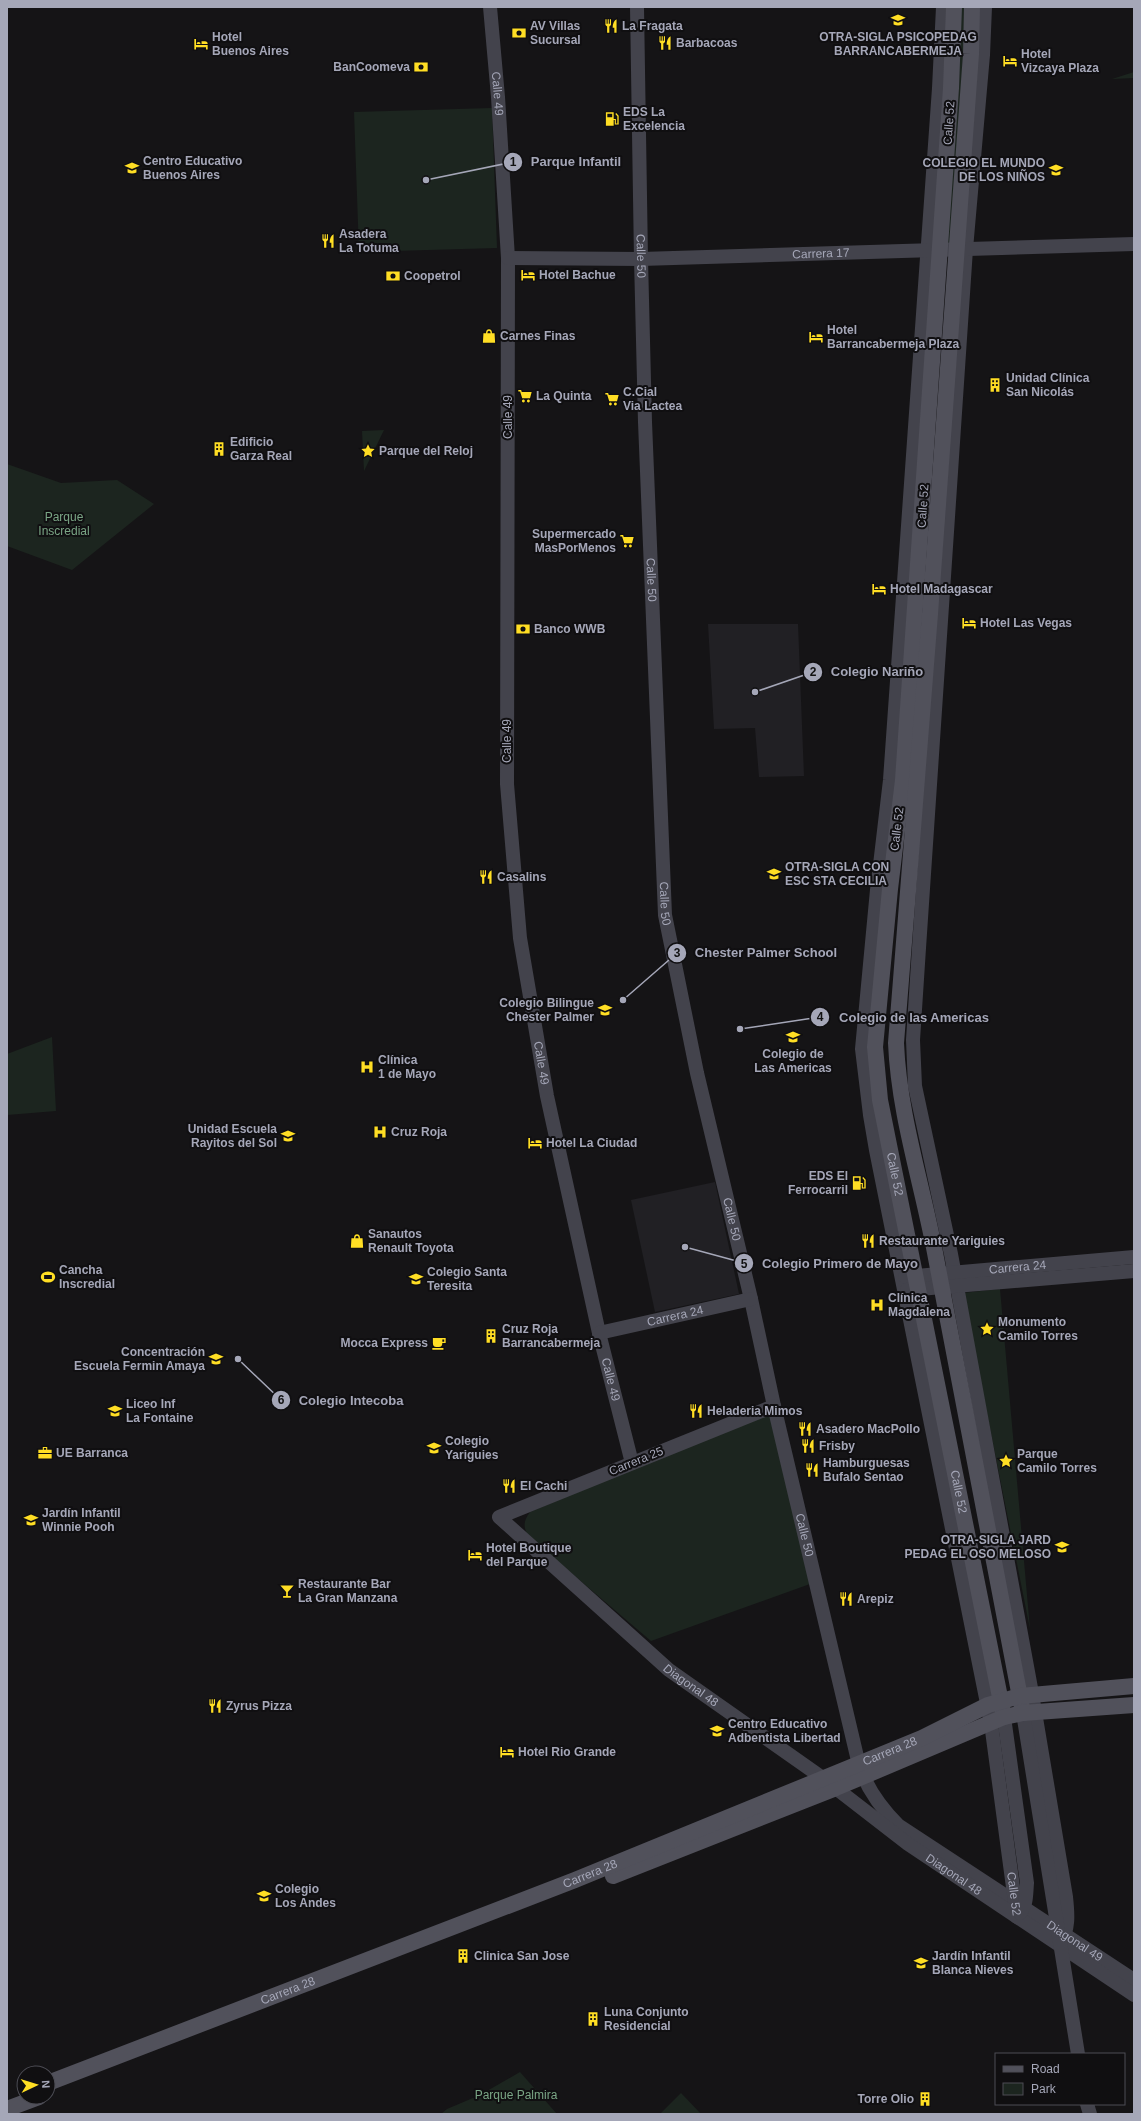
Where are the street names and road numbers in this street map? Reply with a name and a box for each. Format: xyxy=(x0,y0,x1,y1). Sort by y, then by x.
street label: Calle 49 xyxy=(489,71,506,116)
street label: Calle 52 xyxy=(940,100,958,145)
street label: Calle 50 xyxy=(634,234,648,279)
street label: Carrera 17 xyxy=(792,246,850,261)
street label: Calle 49 xyxy=(501,395,515,439)
street label: Calle 52 xyxy=(914,483,932,528)
street label: Calle 50 xyxy=(644,557,659,602)
street label: Calle 49 xyxy=(500,719,514,763)
street label: Calle 52 xyxy=(887,806,907,852)
street label: Calle 50 xyxy=(657,881,674,927)
street label: Calle 49 xyxy=(531,1040,552,1086)
street label: Calle 52 xyxy=(884,1151,906,1197)
street label: Calle 50 xyxy=(720,1196,744,1243)
street label: Carrera 24 xyxy=(988,1258,1047,1277)
street label: Carrera 24 xyxy=(646,1303,705,1329)
street label: Calle 49 xyxy=(599,1356,623,1403)
street label: Carrera 25 xyxy=(607,1444,666,1478)
street label: Calle 52 xyxy=(948,1469,970,1515)
street label: Calle 50 xyxy=(793,1512,816,1558)
street label: Diagonal 48 xyxy=(660,1661,721,1710)
street label: Carrera 28 xyxy=(861,1734,919,1768)
street label: Diagonal 48 xyxy=(923,1851,985,1898)
street label: Carrera 28 xyxy=(561,1856,620,1891)
street label: Calle 52 xyxy=(1004,1871,1024,1917)
street label: Diagonal 49 xyxy=(1044,1918,1106,1965)
street label: Carrera 28 xyxy=(259,1974,317,2007)

